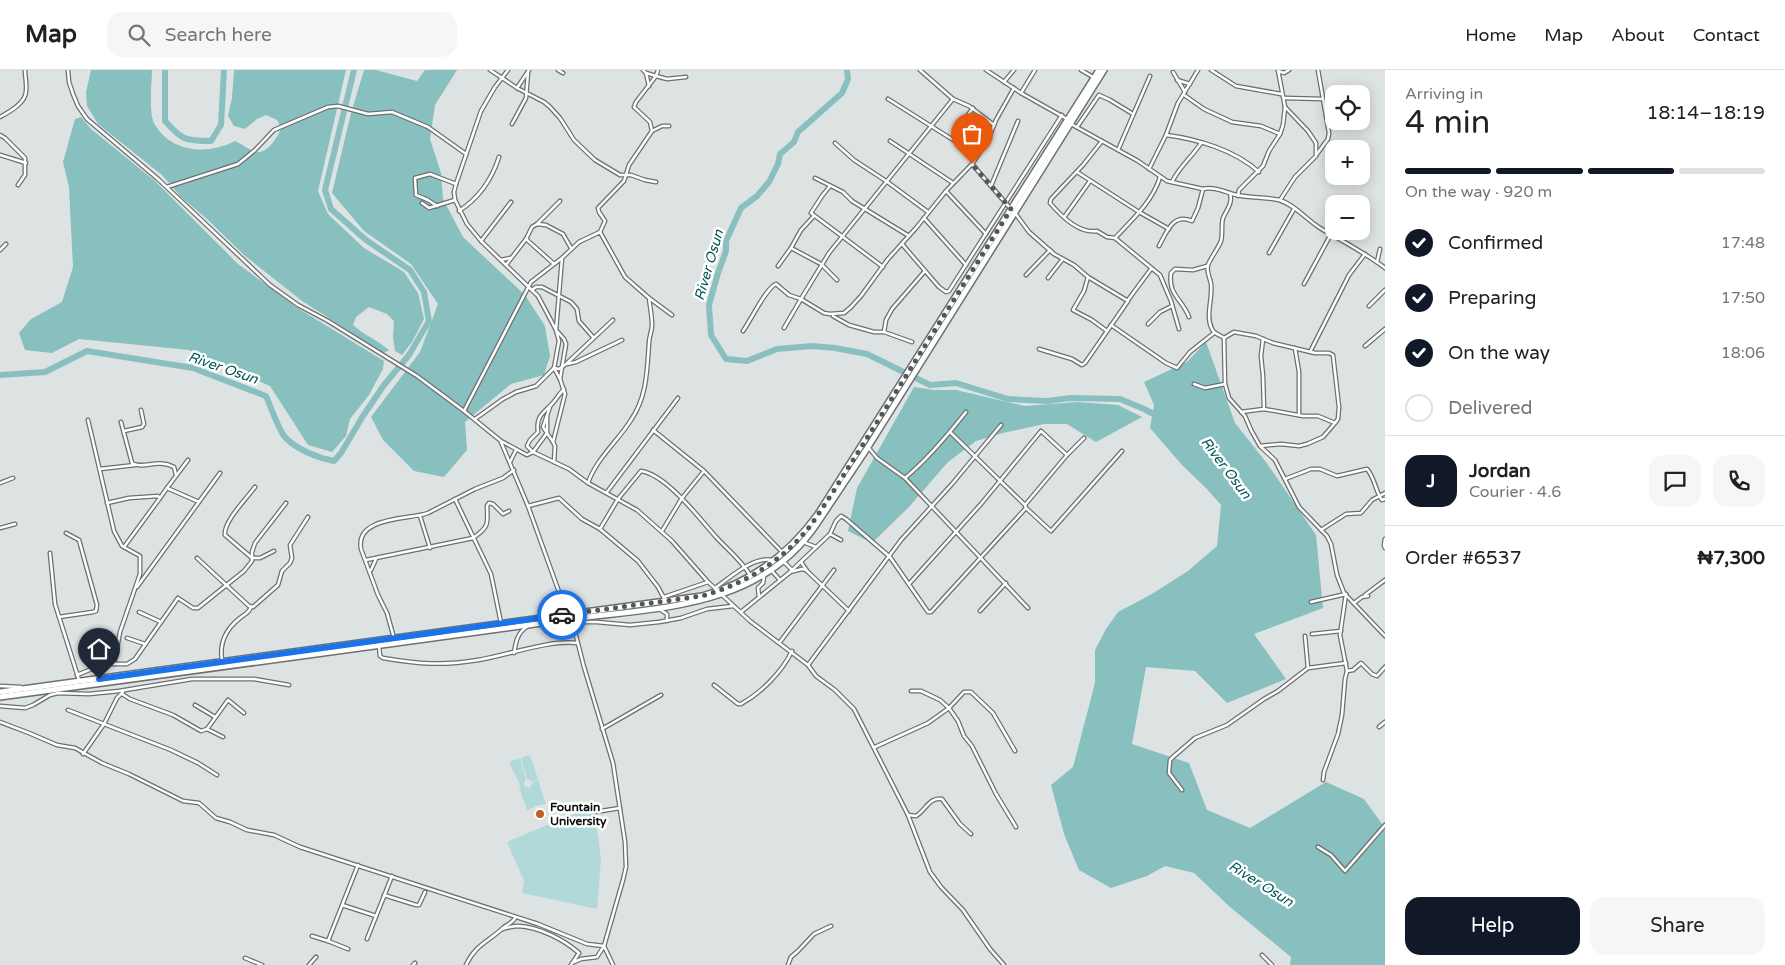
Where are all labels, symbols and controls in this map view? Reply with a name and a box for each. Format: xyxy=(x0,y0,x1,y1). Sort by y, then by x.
search box xyxy=(107,12,457,57)
text: Map xyxy=(25,20,77,49)
icon: search xyxy=(125,21,153,49)
text: Search here xyxy=(165,24,272,46)
text: Home xyxy=(1465,24,1516,46)
text: Map xyxy=(1544,24,1583,46)
text: About xyxy=(1611,24,1665,46)
text: Contact xyxy=(1693,24,1760,46)
text: Arriving in xyxy=(1405,84,1483,104)
map controls xyxy=(1325,85,1370,240)
button: locate xyxy=(1325,85,1370,130)
text: 18:14–18:19 xyxy=(1646,102,1765,124)
text: 4 min xyxy=(1405,104,1490,142)
pin xyxy=(951,113,993,164)
icon: bag xyxy=(958,120,986,148)
button: + xyxy=(1325,140,1370,185)
text: On the way · 920 m xyxy=(1405,182,1552,202)
button: − xyxy=(1325,195,1370,240)
water label: River Osun xyxy=(691,227,727,302)
icon: check xyxy=(1405,229,1433,257)
text: Confirmed xyxy=(1448,232,1543,254)
text: 17:48 xyxy=(1721,233,1765,253)
icon: check xyxy=(1405,284,1433,312)
text: Preparing xyxy=(1448,287,1537,309)
text: 17:50 xyxy=(1721,288,1765,308)
icon: check xyxy=(1405,339,1433,367)
text: On the way xyxy=(1448,342,1550,364)
text: 18:06 xyxy=(1721,343,1765,363)
water label: River Osun xyxy=(186,348,261,388)
text: Delivered xyxy=(1448,397,1533,419)
water label: River Osun xyxy=(1197,434,1255,503)
button: chat xyxy=(1649,455,1701,507)
button: phone xyxy=(1713,455,1765,507)
text: Jordan xyxy=(1469,460,1531,482)
text: J xyxy=(1427,470,1435,492)
text: Courier · 4.6 xyxy=(1469,482,1561,502)
text: Order #6537 xyxy=(1405,547,1522,569)
text: ₦7,300 xyxy=(1697,547,1765,569)
courier xyxy=(537,590,587,640)
icon: car xyxy=(548,601,576,629)
pin xyxy=(78,628,120,679)
icon: home xyxy=(85,635,113,663)
place label: Fountain University xyxy=(550,800,607,829)
marker: Fountain University xyxy=(534,808,546,820)
water label: River Osun xyxy=(1226,858,1297,911)
button: Help xyxy=(1405,897,1580,955)
button: Share xyxy=(1590,897,1765,955)

